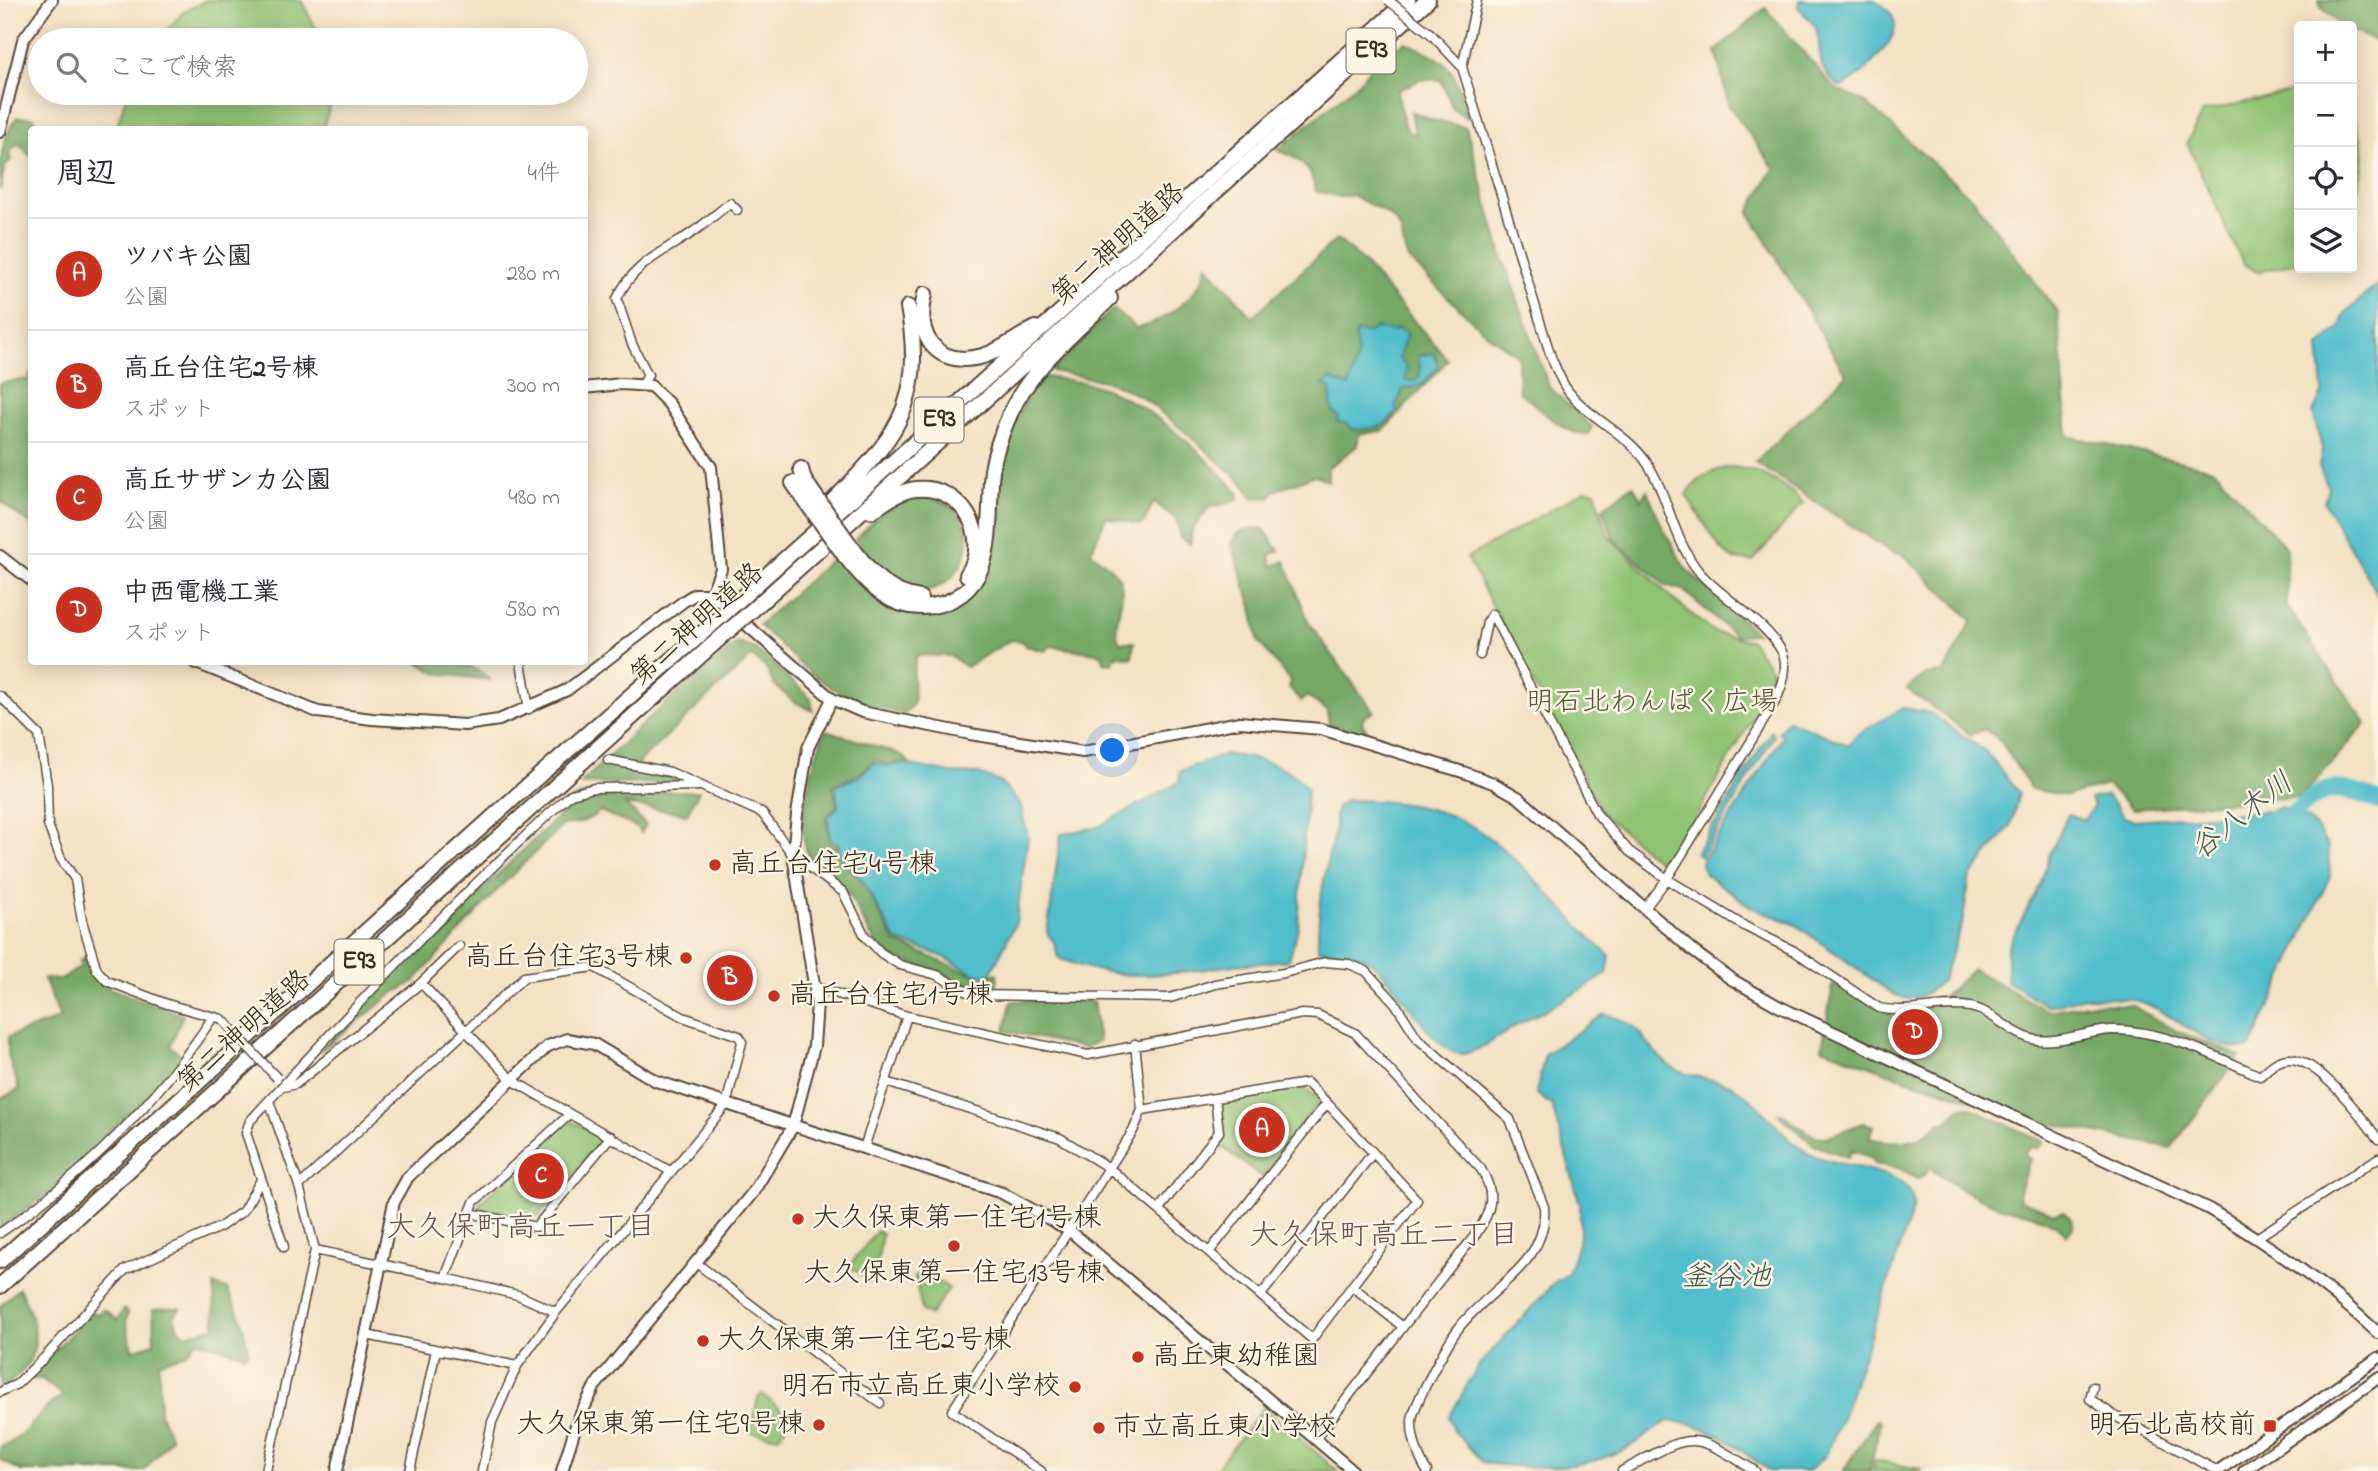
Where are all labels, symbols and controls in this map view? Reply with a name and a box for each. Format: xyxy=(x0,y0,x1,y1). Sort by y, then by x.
map controls xyxy=(2294,21,2357,273)
button: + xyxy=(2294,21,2357,84)
search box xyxy=(28,28,588,105)
road number: E93 xyxy=(1346,28,1396,74)
icon: search xyxy=(52,48,90,86)
text: ここで検索 xyxy=(108,50,238,88)
button: − xyxy=(2294,84,2357,147)
button: locate xyxy=(2294,147,2357,210)
text: 周辺 xyxy=(56,153,116,197)
text: 4件 xyxy=(528,158,560,191)
street label: 第二神明道路 xyxy=(1043,174,1195,316)
button: layers xyxy=(2294,210,2357,273)
text: ツバキ公園 xyxy=(123,239,252,277)
text: A xyxy=(72,258,86,291)
text: 280 m xyxy=(506,258,560,291)
text: 公園 xyxy=(123,282,169,315)
text: 高丘台住宅2号棟 xyxy=(123,351,318,389)
text: B xyxy=(71,370,87,403)
text: 300 m xyxy=(507,370,560,403)
text: スポット xyxy=(123,394,215,427)
road number: E93 xyxy=(914,398,964,442)
text: 高丘サザンカ公園 xyxy=(123,463,332,501)
text: C xyxy=(73,482,85,515)
text: 480 m xyxy=(508,482,560,515)
text: 公園 xyxy=(123,506,169,539)
street label: 第二神明道路 xyxy=(622,554,774,696)
text: 中西電機工業 xyxy=(123,575,279,613)
text: D xyxy=(71,594,87,627)
text: 580 m xyxy=(505,594,560,627)
text: スポット xyxy=(123,618,215,651)
park label: 明石北わんぱく広場 xyxy=(1526,683,1778,724)
your location xyxy=(1095,733,1129,767)
water label: 谷八木川 xyxy=(2182,763,2304,871)
place label: 高丘台住宅4号棟 xyxy=(729,845,937,886)
marker: 高丘台住宅4号棟 xyxy=(707,857,723,873)
place label: 高丘台住宅3号棟 xyxy=(464,938,672,979)
road number: E93 xyxy=(334,939,384,984)
marker: 高丘台住宅3号棟 xyxy=(678,950,694,966)
pin: B xyxy=(707,952,753,1004)
street label: 第二神明道路 xyxy=(169,961,321,1103)
place label: 高丘台住宅1号棟 xyxy=(788,976,993,1017)
marker: 高丘台住宅1号棟 xyxy=(766,988,782,1004)
pin: D xyxy=(1892,1006,1938,1058)
pin: A xyxy=(1239,1104,1285,1156)
pin: C xyxy=(518,1150,564,1202)
place label: 大久保東第一住宅1号棟 xyxy=(812,1199,1101,1240)
district label: 大久保町高丘一丁目 xyxy=(386,1207,656,1251)
marker: 大久保東第一住宅1号棟 xyxy=(790,1211,806,1227)
district label: 大久保町高丘二丁目 xyxy=(1249,1215,1519,1259)
marker: 大久保東第一住宅13号棟 xyxy=(946,1238,962,1254)
place label: 大久保東第一住宅13号棟 xyxy=(804,1254,1104,1295)
water label: 釜谷池 xyxy=(1681,1256,1772,1300)
place label: 大久保東第一住宅2号棟 xyxy=(717,1321,1011,1362)
marker: 大久保東第一住宅2号棟 xyxy=(695,1333,711,1349)
place label: 高丘東幼稚園 xyxy=(1152,1337,1320,1378)
marker: 高丘東幼稚園 xyxy=(1130,1349,1146,1365)
place label: 明石市立高丘東小学校 xyxy=(781,1367,1061,1408)
marker: 明石市立高丘東小学校 xyxy=(1067,1379,1083,1395)
place label: 大久保東第一住宅9号棟 xyxy=(517,1405,805,1446)
place label: 明石北高校前 xyxy=(2088,1406,2256,1447)
place label: 市立高丘東小学校 xyxy=(1113,1408,1337,1449)
marker: 大久保東第一住宅9号棟 xyxy=(811,1417,827,1433)
marker: 明石北高校前 xyxy=(2262,1418,2278,1434)
marker: 市立高丘東小学校 xyxy=(1091,1420,1107,1436)

